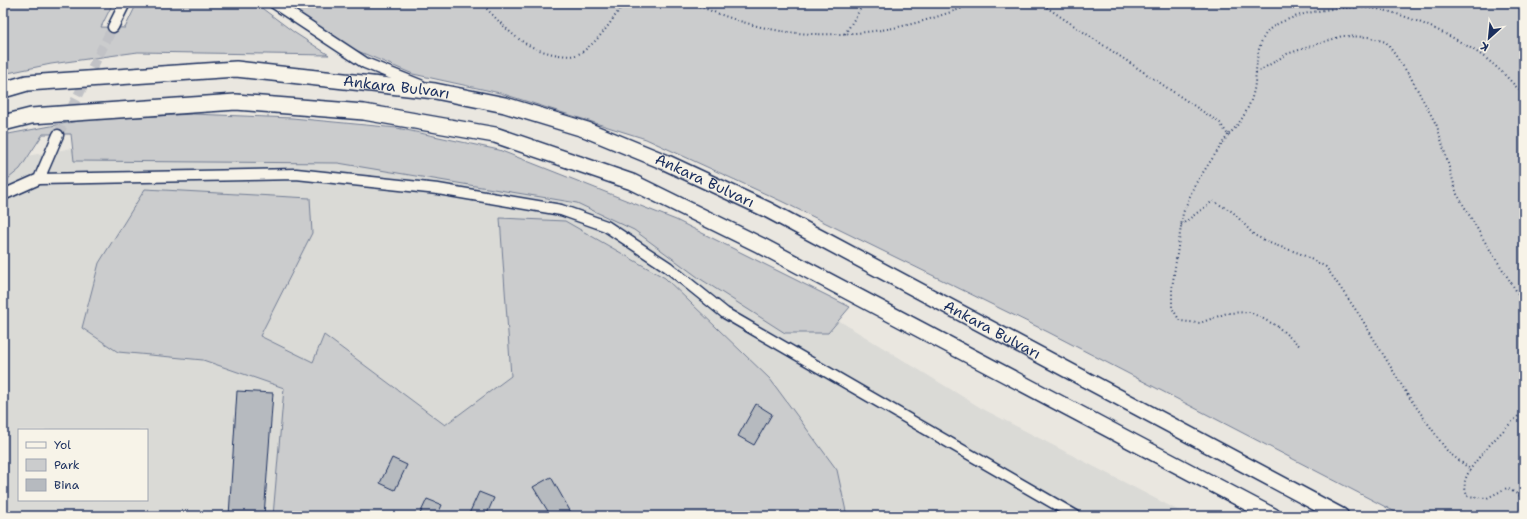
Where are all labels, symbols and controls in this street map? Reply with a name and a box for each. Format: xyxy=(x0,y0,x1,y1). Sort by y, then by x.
north arrow xyxy=(1469,18,1509,58)
text: K xyxy=(1478,38,1491,55)
street label: Ankara Bulvarı xyxy=(342,71,452,104)
street label: Ankara Bulvarı xyxy=(652,149,758,212)
street label: Ankara Bulvarı xyxy=(940,296,1044,364)
legend xyxy=(18,429,148,501)
text: Yol xyxy=(54,437,71,453)
text: Park xyxy=(54,457,80,473)
text: Bina xyxy=(54,477,80,493)

